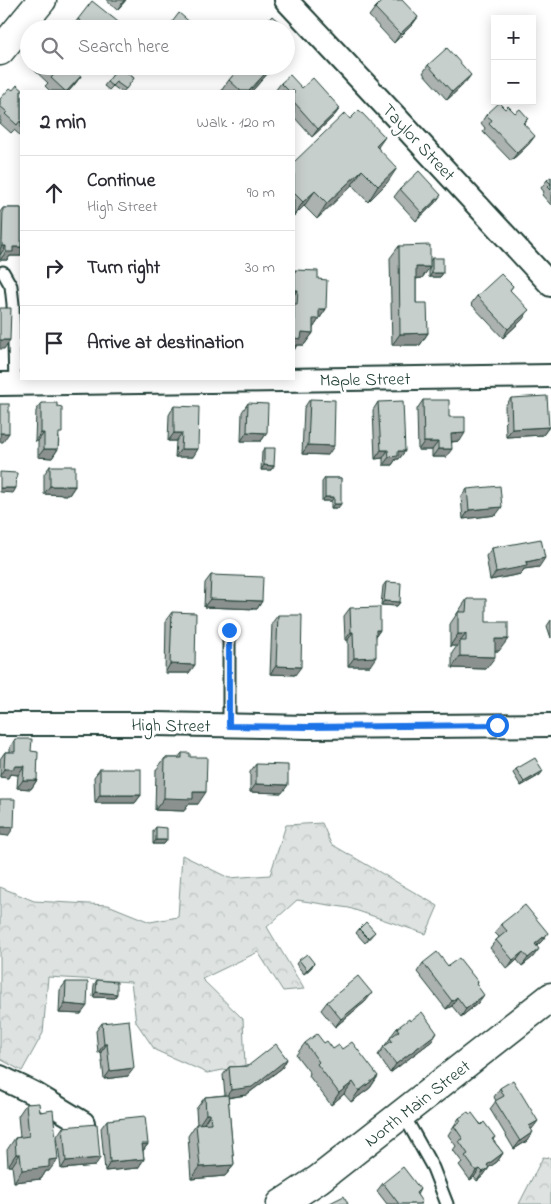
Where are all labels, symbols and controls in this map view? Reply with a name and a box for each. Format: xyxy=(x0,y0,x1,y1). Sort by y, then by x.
map controls xyxy=(491,15,536,105)
button: + xyxy=(491,15,536,60)
search box xyxy=(20,20,295,75)
icon: search xyxy=(38,34,66,62)
text: Search here xyxy=(78,34,169,61)
button: − xyxy=(491,60,536,105)
street label: Taylor Street xyxy=(375,99,460,188)
text: 2 min xyxy=(40,108,86,138)
text: Walk · 120 m xyxy=(196,111,275,135)
text: Continue xyxy=(87,168,155,195)
icon: ahead xyxy=(40,179,68,207)
text: 90 m xyxy=(247,181,275,205)
text: High Street xyxy=(87,195,158,219)
icon: right xyxy=(40,254,68,282)
text: Turn right xyxy=(87,255,160,282)
text: 30 m xyxy=(245,256,275,280)
icon: arrive xyxy=(40,329,68,357)
text: Arrive at destination xyxy=(87,330,244,357)
street label: Maple Street xyxy=(319,367,411,395)
route end xyxy=(218,619,241,642)
street label: High Street xyxy=(131,713,211,742)
route start xyxy=(486,714,509,737)
street label: North Main Street xyxy=(359,1055,477,1154)

